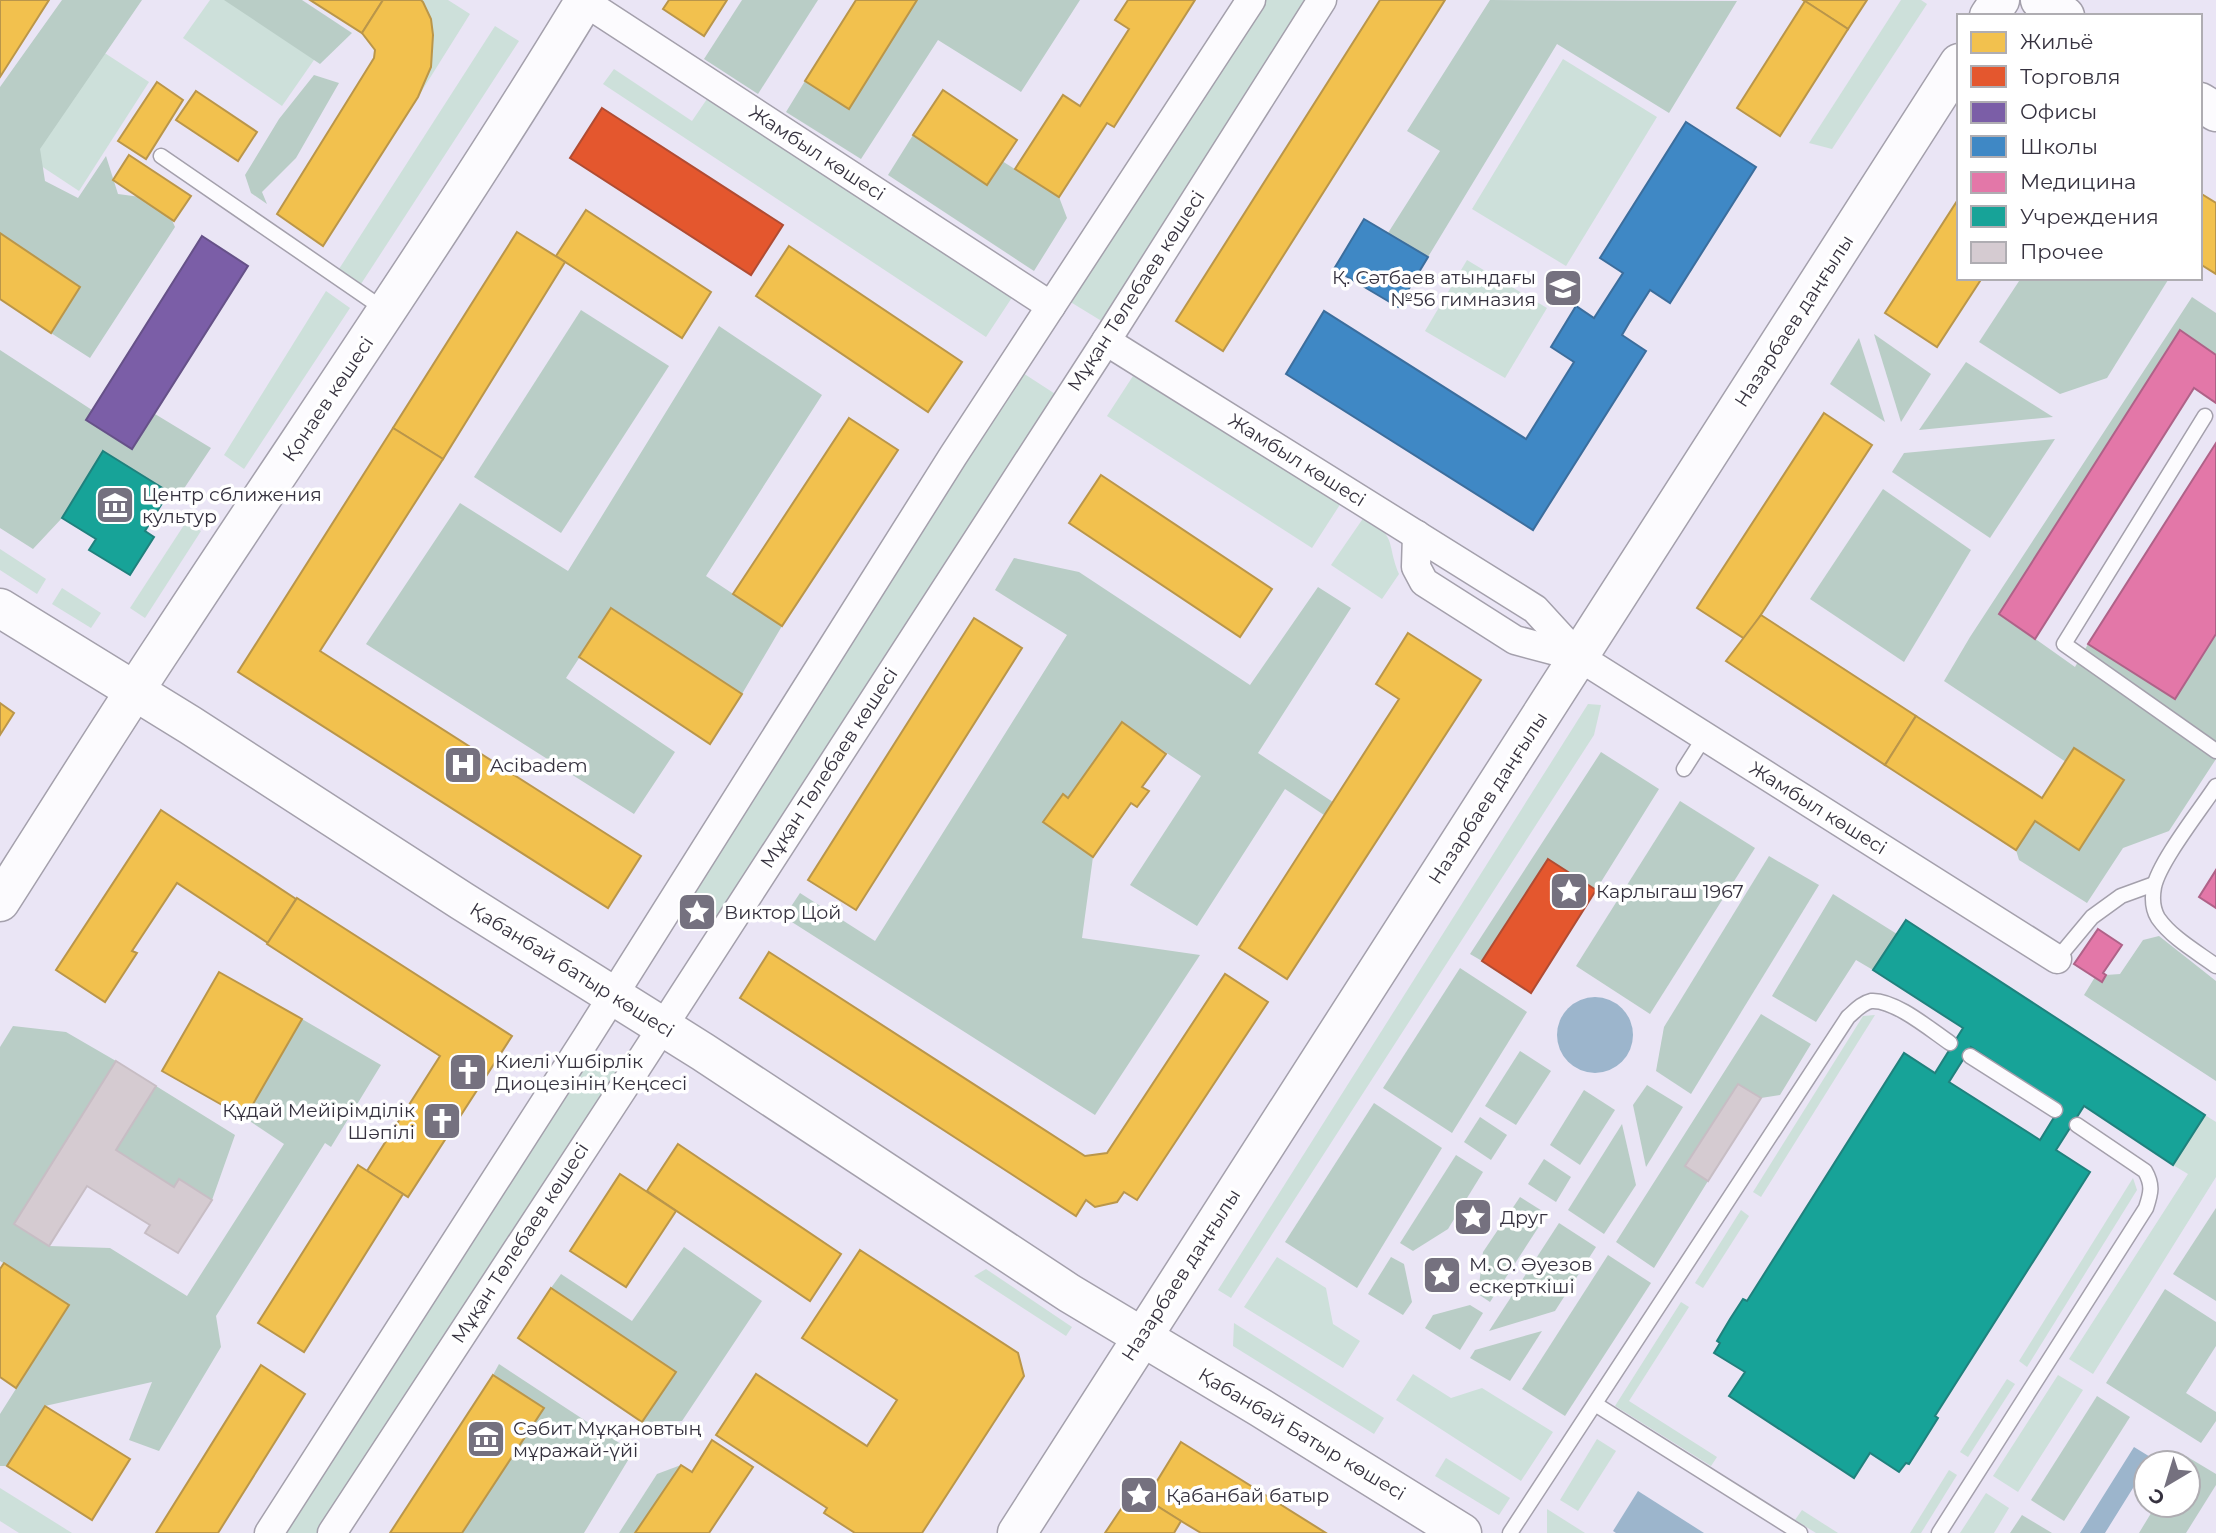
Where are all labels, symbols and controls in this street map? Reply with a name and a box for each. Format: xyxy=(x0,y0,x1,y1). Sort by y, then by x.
legend xyxy=(1957,14,2202,280)
text: Жильё xyxy=(2020,29,2094,54)
text: Торговля xyxy=(2020,64,2121,89)
text: Офисы xyxy=(2020,99,2097,124)
street label: Жамбыл көшесі xyxy=(745,100,889,206)
text: Школы xyxy=(2020,134,2098,159)
text: Медицина xyxy=(2020,169,2136,194)
street label: Мұқан Төлебаев көшесі xyxy=(1063,186,1209,396)
text: Учреждения xyxy=(2020,204,2159,229)
street label: Назарбаев даңғылы xyxy=(1730,231,1858,411)
text: Прочее xyxy=(2020,239,2104,264)
place label: Қ. Сәтбаев атындағы №56 гимназия xyxy=(1332,266,1536,311)
school or university icon: Қ. Сәтбаев атындағы №56 гимназия xyxy=(1542,267,1584,309)
street label: Қонаев көшесі xyxy=(278,332,378,466)
street label: Жамбыл көшесі xyxy=(1224,409,1370,511)
place label: Центр сближения культур xyxy=(142,483,322,528)
museum icon: Центр сближения культур xyxy=(94,484,136,526)
street label: Мұқан Төлебаев көшесі xyxy=(756,663,902,873)
street label: Назарбаев даңғылы xyxy=(1424,708,1552,888)
hospital icon: Acibadem xyxy=(442,744,484,786)
place label: Acibadem xyxy=(490,754,588,777)
street label: Жамбыл көшесі xyxy=(1745,757,1891,859)
place icon: Карлыгаш 1967 xyxy=(1548,870,1590,912)
place label: Карлыгаш 1967 xyxy=(1596,880,1744,903)
place icon: Виктор Цой xyxy=(676,891,718,933)
street label: Қабанбай батыр көшесі xyxy=(466,898,678,1042)
place label: Виктор Цой xyxy=(724,901,841,924)
place label: Киелі Үшбірлік Диоцезінің Кеңсесі xyxy=(495,1050,687,1095)
church icon: Киелі Үшбірлік Диоцезінің Кеңсесі xyxy=(447,1051,489,1093)
place label: Құдай Мейірімділік Шәпілі xyxy=(222,1099,415,1144)
church icon: Құдай Мейірімділік Шәпілі xyxy=(421,1100,463,1142)
street label: Мұқан Төлебаев көшесі xyxy=(447,1138,593,1348)
street label: Назарбаев даңғылы xyxy=(1117,1185,1245,1365)
place icon: Друг xyxy=(1452,1196,1494,1238)
place label: Друг xyxy=(1500,1206,1547,1229)
place label: М. О. Әуезов ескерткіші xyxy=(1469,1253,1593,1298)
place icon: М. О. Әуезов ескерткіші xyxy=(1421,1254,1463,1296)
street label: Қабанбай Батыр көшесі xyxy=(1194,1363,1410,1505)
place label: Сәбит Мұқановтың мұражай-үйі xyxy=(513,1417,702,1462)
museum icon: Сәбит Мұқановтың мұражай-үйі xyxy=(465,1418,507,1460)
north arrow xyxy=(2132,1449,2202,1519)
place icon: Қабанбай батыр xyxy=(1118,1474,1160,1516)
place label: Қабанбай батыр xyxy=(1166,1484,1329,1507)
text: С xyxy=(2144,1484,2169,1510)

